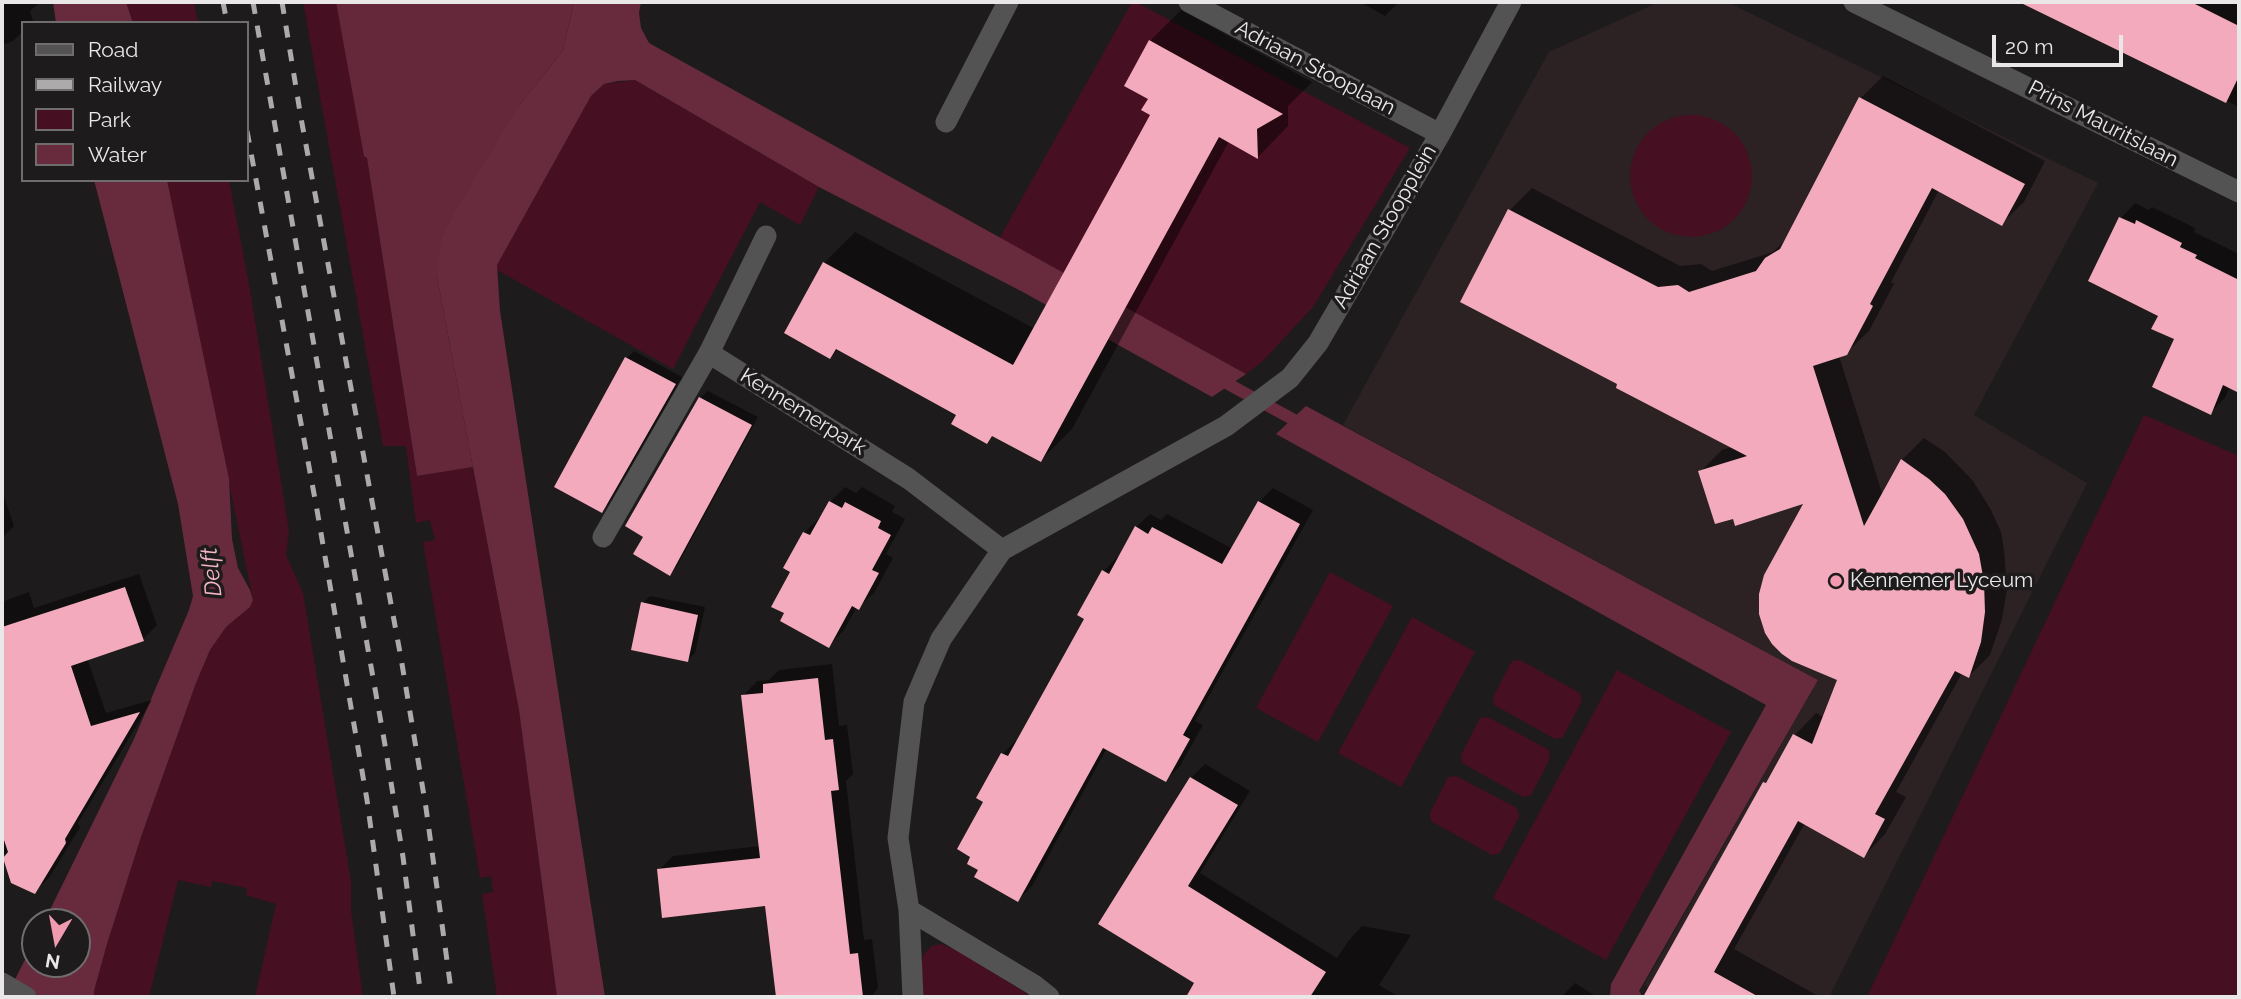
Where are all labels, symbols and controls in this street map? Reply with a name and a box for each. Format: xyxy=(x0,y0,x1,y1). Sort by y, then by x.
street label: Adriaan Stooplaan xyxy=(1231,15,1399,121)
legend xyxy=(21,21,248,182)
scale bar xyxy=(1996,21,2127,65)
text: 20 m xyxy=(2005,34,2053,59)
text: Road xyxy=(88,37,138,62)
text: Railway xyxy=(88,72,162,97)
street label: Prins Mauritslaan xyxy=(2024,75,2182,173)
text: Park xyxy=(88,107,131,132)
street label: Adriaan Stoopplein xyxy=(1328,141,1442,313)
text: Water xyxy=(88,142,147,167)
street label: Kennemerpark xyxy=(735,363,871,461)
water label: Delft xyxy=(196,546,228,598)
place label: Kennemer Lyceum xyxy=(1850,568,2033,594)
marker: Kennemer Lyceum xyxy=(1828,573,1844,589)
north arrow xyxy=(21,908,91,978)
text: N xyxy=(44,950,62,974)

